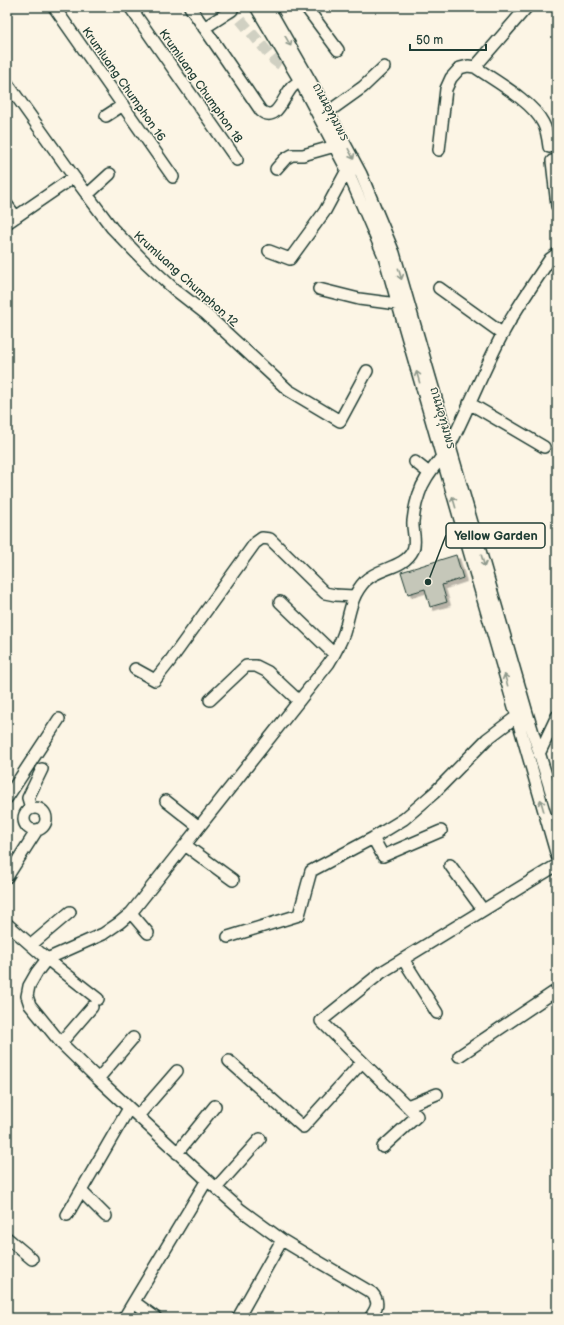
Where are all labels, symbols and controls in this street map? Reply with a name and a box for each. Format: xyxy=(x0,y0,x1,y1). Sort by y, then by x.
street label: Krumluang Chumphon 16 xyxy=(78,24,169,144)
street label: Krumluang Chumphon 18 xyxy=(156,26,246,146)
scale bar xyxy=(410,26,486,52)
text: 50 m xyxy=(416,33,443,48)
one-way arrow xyxy=(284,35,292,47)
street label: ถนนอุทุมพร xyxy=(308,80,352,144)
one-way arrow xyxy=(348,148,355,160)
street label: Krumluang Chumphon 12 xyxy=(130,228,241,330)
one-way arrow xyxy=(397,268,404,281)
one-way arrow xyxy=(414,370,421,383)
street label: ถนนอุทุมพร xyxy=(426,385,459,451)
one-way arrow xyxy=(450,495,457,508)
callout: Yellow Garden xyxy=(446,523,545,548)
text: Yellow Garden xyxy=(454,528,538,544)
one-way arrow xyxy=(480,554,487,567)
one-way arrow xyxy=(502,674,509,687)
one-way arrow xyxy=(538,799,545,812)

